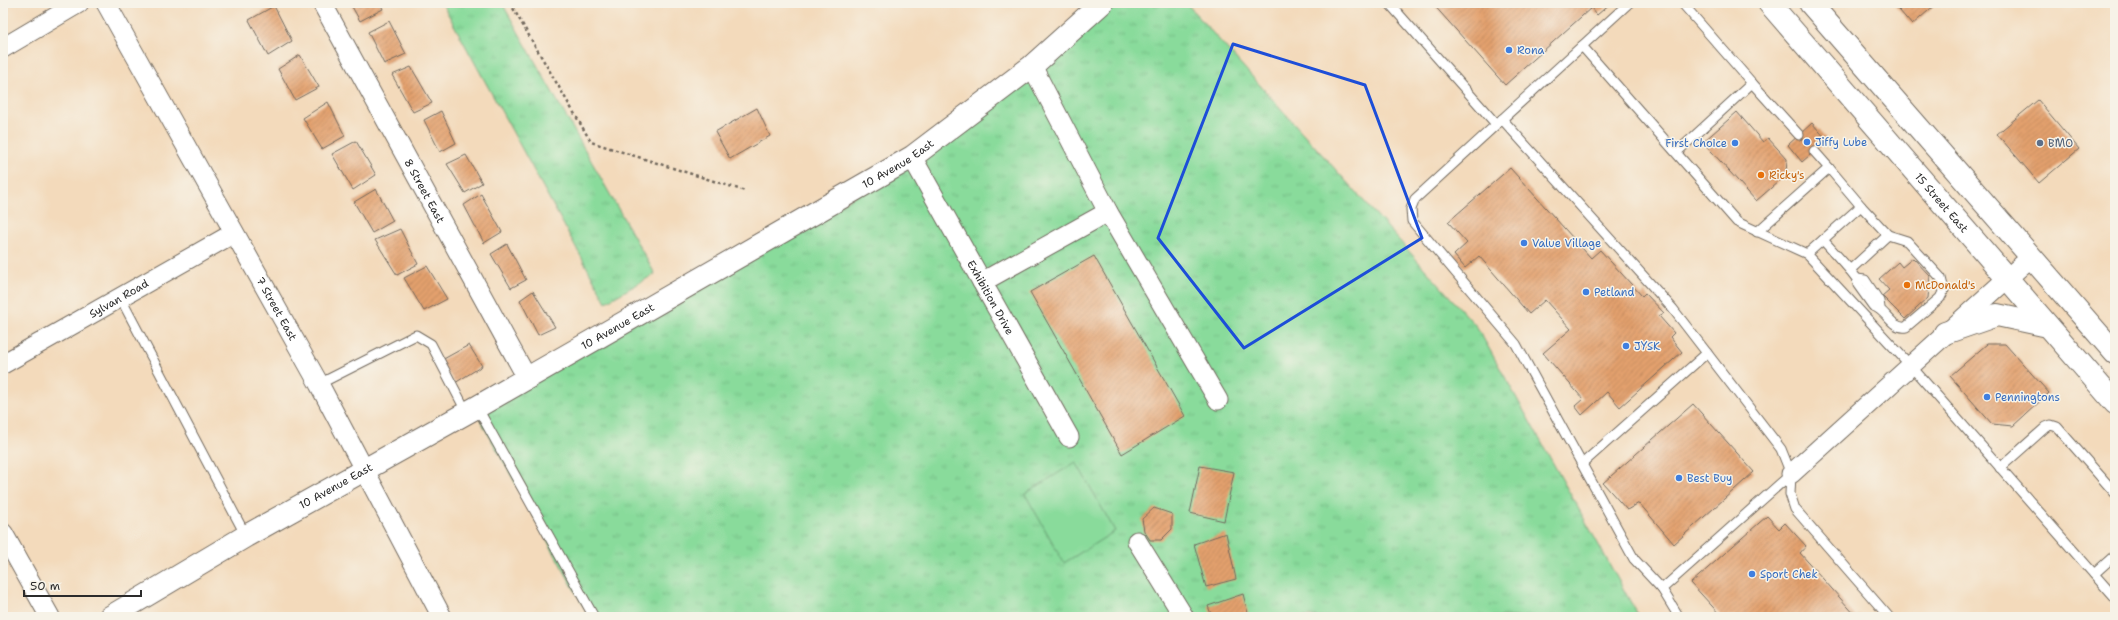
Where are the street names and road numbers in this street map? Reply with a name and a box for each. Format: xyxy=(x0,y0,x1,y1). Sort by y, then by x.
street label: 10 Avenue East xyxy=(859,136,937,192)
street label: 8 Street East xyxy=(401,156,448,226)
street label: 15 Street East xyxy=(1912,170,1972,236)
street label: Exhibition Drive xyxy=(964,257,1018,337)
street label: 7 Street East xyxy=(253,274,301,343)
street label: Sylvan Road xyxy=(86,276,151,321)
street label: 10 Avenue East xyxy=(578,299,657,353)
street label: 10 Avenue East xyxy=(296,459,375,512)

